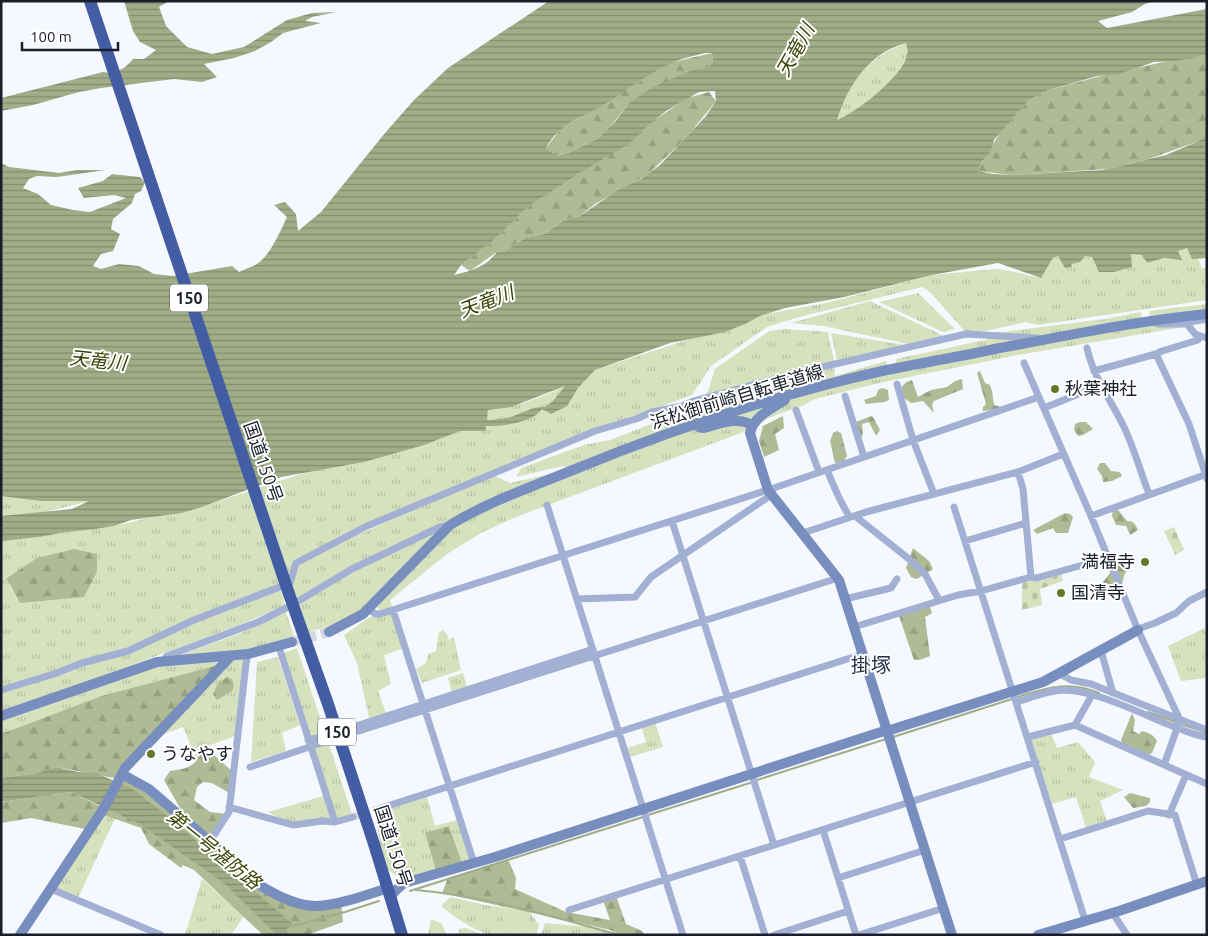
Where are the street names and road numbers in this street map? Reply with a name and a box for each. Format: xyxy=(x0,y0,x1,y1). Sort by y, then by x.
road number: 150 xyxy=(170,284,208,312)
street label: 浜松御前崎自転車道線 xyxy=(648,360,826,432)
street label: 国道150号 xyxy=(241,418,287,505)
road number: 150 xyxy=(318,719,356,746)
street label: 国道150号 xyxy=(371,802,417,889)

